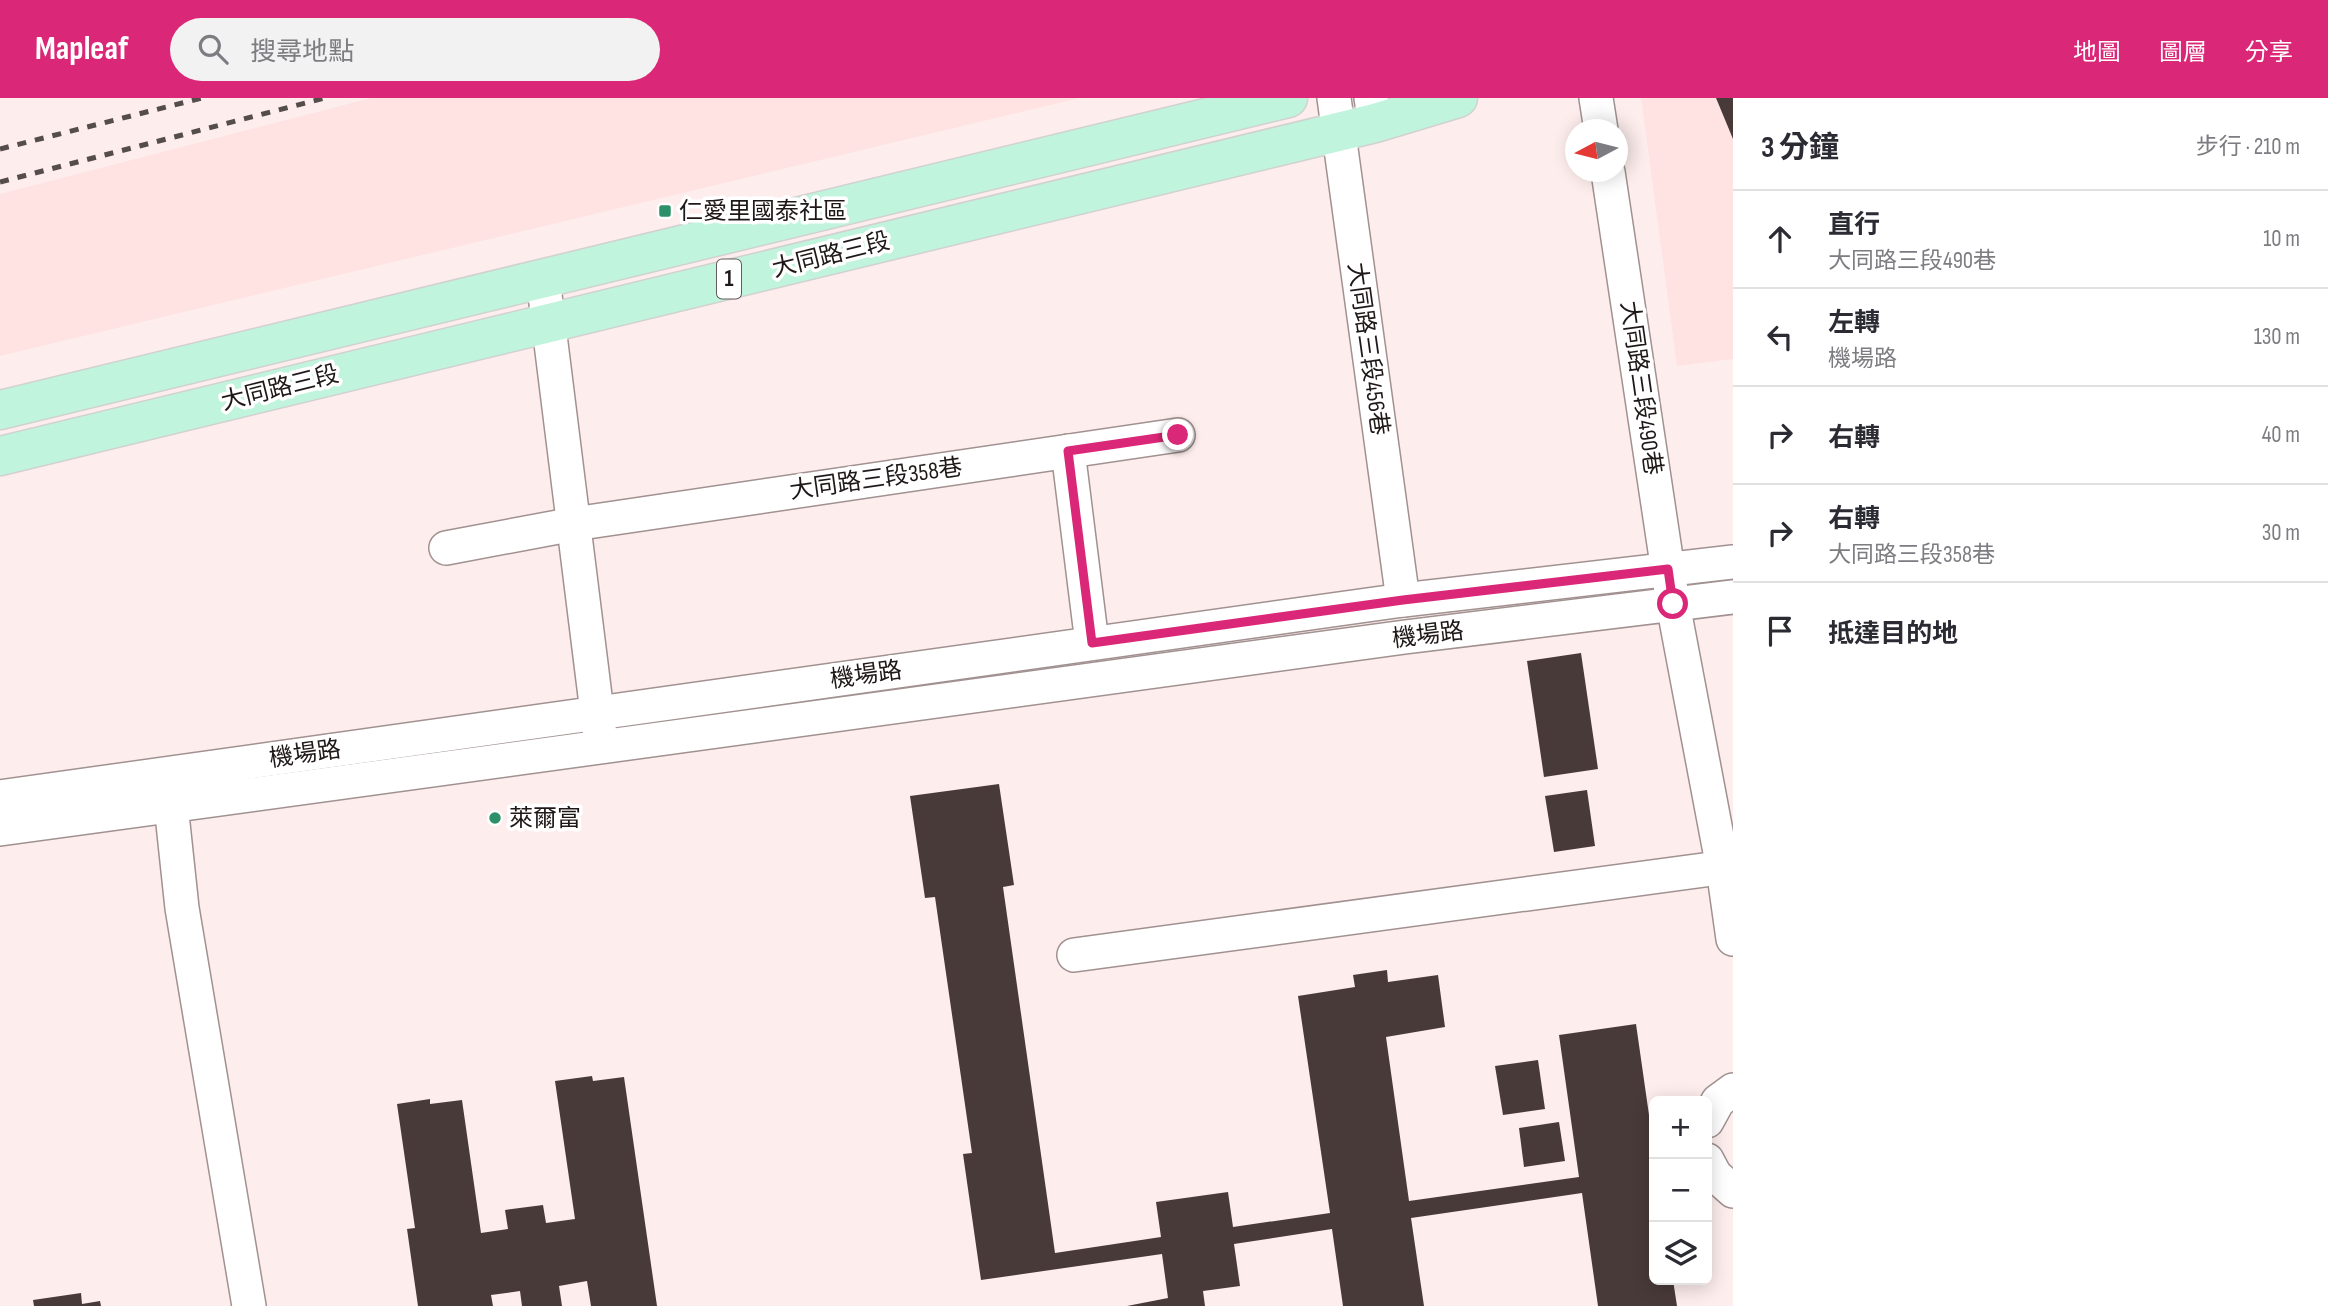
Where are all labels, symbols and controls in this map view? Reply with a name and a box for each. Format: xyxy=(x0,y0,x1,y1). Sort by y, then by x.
search box xyxy=(170,18,660,81)
text: Mapleaf xyxy=(35,29,128,69)
icon: search xyxy=(194,30,232,68)
text: 搜尋地點 xyxy=(250,37,354,68)
text: 地圖 xyxy=(2073,38,2121,67)
text: 圖層 xyxy=(2159,38,2207,67)
text: 分享 xyxy=(2245,38,2293,67)
north arrow xyxy=(1565,119,1628,182)
text: 3 分鐘 xyxy=(1761,130,1839,166)
text: 步行 · 210 m xyxy=(2196,133,2300,161)
place label: 仁愛里國泰社區 xyxy=(679,197,847,226)
marker: 仁愛里國泰社區 xyxy=(657,203,673,219)
text: 直行 xyxy=(1828,210,1880,241)
icon: ahead xyxy=(1761,220,1799,258)
text: 10 m xyxy=(2263,225,2300,253)
street label: 大同路三段 xyxy=(769,226,893,284)
text: 大同路三段490巷 xyxy=(1828,247,1996,275)
road number: 1 xyxy=(717,260,741,298)
street label: 大同路三段456巷 xyxy=(1342,261,1394,437)
street label: 大同路三段490巷 xyxy=(1614,299,1668,477)
text: 左轉 xyxy=(1828,308,1880,339)
icon: left xyxy=(1761,318,1799,356)
text: 130 m xyxy=(2254,323,2300,351)
text: 機場路 xyxy=(1828,345,1897,373)
street label: 大同路三段 xyxy=(218,359,342,417)
icon: right xyxy=(1761,416,1799,454)
route end xyxy=(1162,419,1193,450)
text: 40 m xyxy=(2262,421,2300,449)
text: 右轉 xyxy=(1828,423,1880,454)
street label: 大同路三段358巷 xyxy=(788,453,964,505)
text: 右轉 xyxy=(1828,504,1880,535)
icon: right xyxy=(1761,514,1799,552)
text: 30 m xyxy=(2262,519,2300,547)
text: 大同路三段358巷 xyxy=(1828,541,1995,569)
route start xyxy=(1657,588,1688,619)
icon: arrive xyxy=(1761,612,1799,650)
street label: 機場路 xyxy=(1391,616,1465,654)
text: 抵達目的地 xyxy=(1828,619,1958,650)
street label: 機場路 xyxy=(828,656,904,694)
street label: 機場路 xyxy=(267,735,343,773)
place label: 萊爾富 xyxy=(509,804,581,833)
marker: 萊爾富 xyxy=(487,810,503,826)
map controls xyxy=(1649,1096,1712,1285)
button: + xyxy=(1649,1096,1712,1159)
button: − xyxy=(1649,1159,1712,1222)
button: layers xyxy=(1649,1222,1712,1285)

